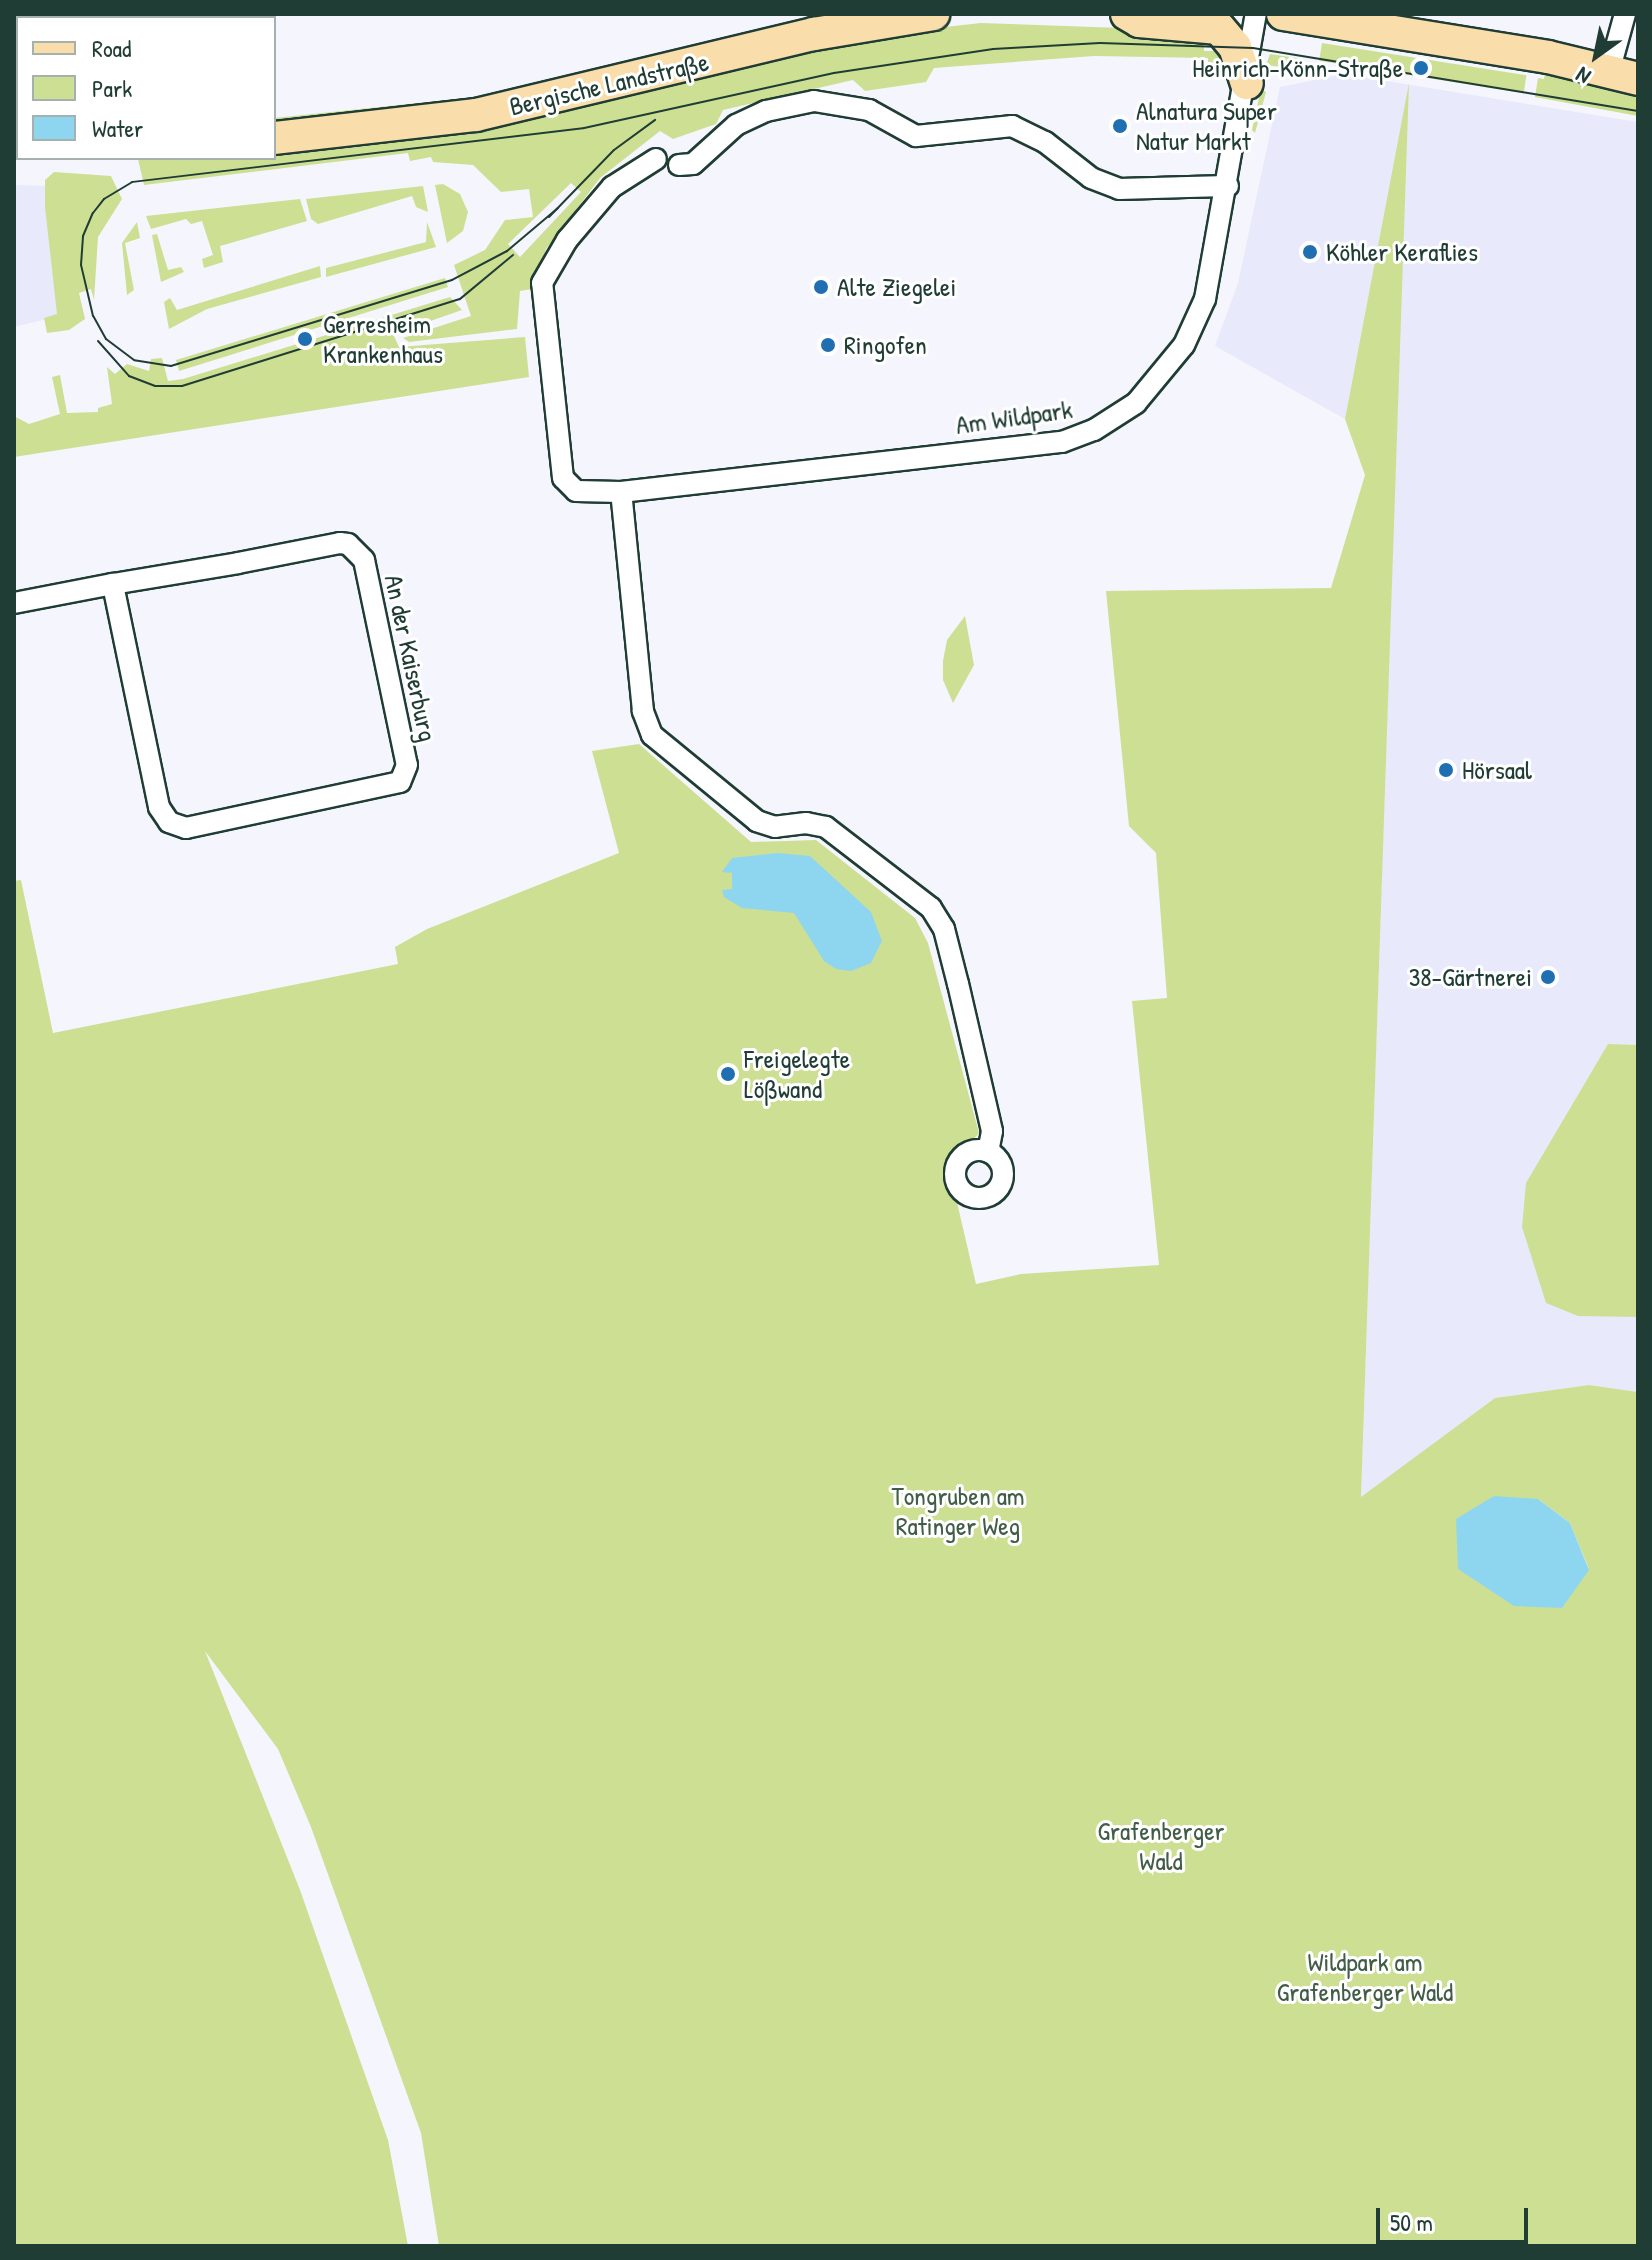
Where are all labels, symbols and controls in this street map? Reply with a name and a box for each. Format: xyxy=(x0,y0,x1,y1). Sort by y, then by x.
legend xyxy=(16,16,276,160)
north arrow xyxy=(1556,16,1636,96)
text: Road xyxy=(92,32,131,64)
street label: Bergische Landstraße xyxy=(506,46,712,122)
place label: Heinrich-Könn-Straße xyxy=(1192,52,1403,84)
marker: Heinrich-Könn-Straße xyxy=(1410,57,1432,79)
text: N xyxy=(1570,60,1596,92)
text: Park xyxy=(92,72,132,104)
place label: Alnatura Super Natur Markt xyxy=(1136,95,1277,156)
text: Water xyxy=(92,112,143,144)
marker: Alnatura Super Natur Markt xyxy=(1111,117,1129,135)
place label: Köhler Keraflies xyxy=(1326,236,1478,268)
marker: Köhler Keraflies xyxy=(1301,243,1319,261)
place label: Alte Ziegelei xyxy=(837,271,956,303)
marker: Alte Ziegelei xyxy=(812,278,830,296)
place label: Gerresheim Krankenhaus xyxy=(323,308,443,370)
marker: Gerresheim Krankenhaus xyxy=(294,328,316,350)
place label: Ringofen xyxy=(844,329,927,361)
marker: Ringofen xyxy=(819,336,837,354)
street label: Am Wildpark xyxy=(954,393,1074,441)
street label: An der Kaiserburg xyxy=(378,572,444,744)
place label: Hörsaal xyxy=(1462,754,1532,786)
marker: Hörsaal xyxy=(1437,761,1455,779)
place label: 38-Gärtnerei xyxy=(1409,961,1532,993)
marker: 38-Gärtnerei xyxy=(1539,968,1557,986)
place label: Freigelegte Lößwand xyxy=(744,1043,850,1104)
marker: Freigelegte Lößwand xyxy=(719,1065,737,1083)
park label: Tongruben am Ratinger Weg xyxy=(891,1480,1025,1542)
park label: Grafenberger Wald xyxy=(1097,1815,1225,1876)
park label: Wildpark am Grafenberger Wald xyxy=(1277,1946,1453,2008)
scale bar xyxy=(1380,2192,1532,2242)
text: 50 m xyxy=(1390,2206,1433,2238)

